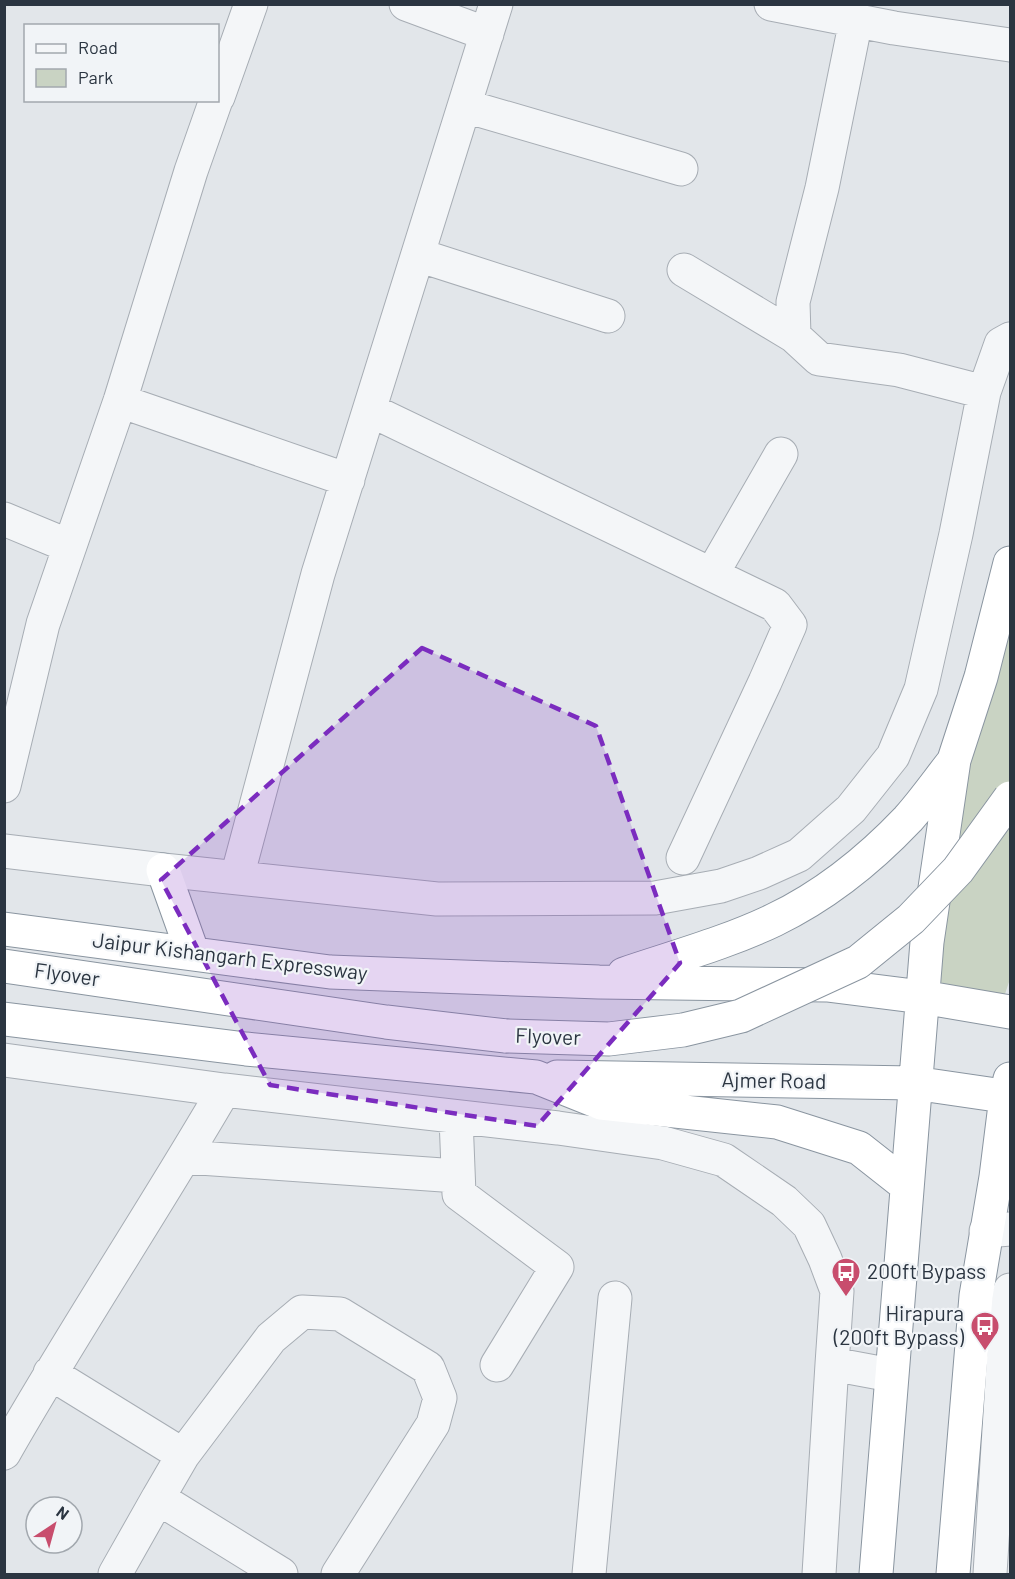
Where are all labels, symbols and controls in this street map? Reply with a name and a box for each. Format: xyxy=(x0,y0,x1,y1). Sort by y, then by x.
legend xyxy=(24,24,219,102)
text: Road xyxy=(78,36,118,58)
text: Park xyxy=(78,66,113,88)
street label: Jaipur Kishangarh Expressway xyxy=(91,926,369,985)
street label: Flyover xyxy=(33,957,102,991)
street label: Flyover xyxy=(515,1022,582,1049)
street label: Ajmer Road xyxy=(722,1066,827,1093)
bus stop icon: 200ft Bypass xyxy=(830,1256,862,1298)
place label: 200ft Bypass xyxy=(867,1258,986,1283)
place label: Hirapura (200ft Bypass) xyxy=(833,1300,965,1349)
bus stop icon: Hirapura (200ft Bypass) xyxy=(969,1310,1001,1352)
north arrow xyxy=(24,1495,84,1555)
text: N xyxy=(53,1502,73,1523)

